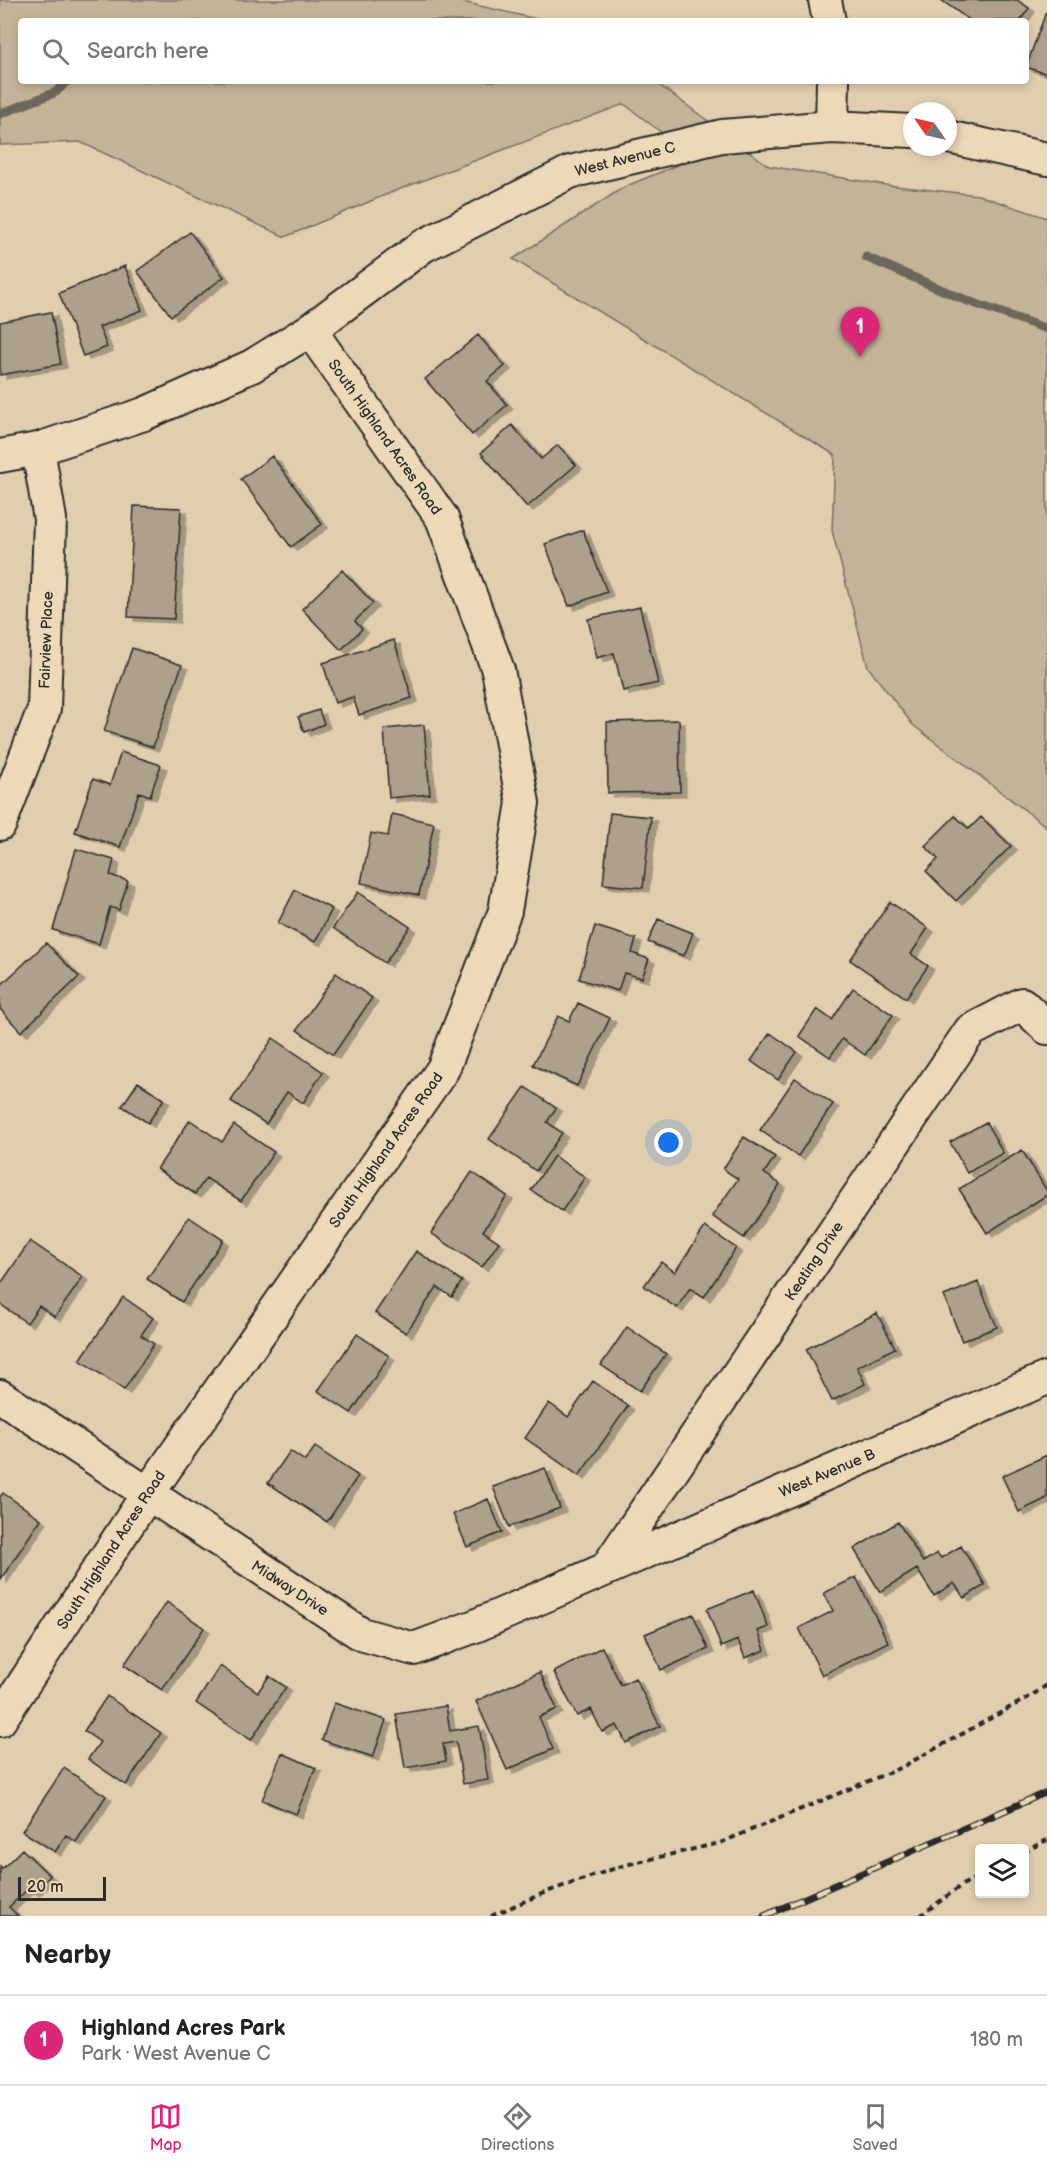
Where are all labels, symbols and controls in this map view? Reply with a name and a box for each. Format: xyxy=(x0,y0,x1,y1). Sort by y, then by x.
search box xyxy=(18,18,1029,84)
icon: search xyxy=(39,35,72,68)
text: Search here xyxy=(87,38,209,65)
north arrow xyxy=(903,102,957,156)
street label: West Avenue C xyxy=(573,138,678,181)
pin: 1 xyxy=(840,308,880,357)
street label: South Highland Acres Road xyxy=(324,356,446,519)
street label: Fairview Place xyxy=(35,591,58,689)
street label: South Highland Acres Road xyxy=(325,1069,447,1232)
your location xyxy=(654,1128,683,1157)
street label: Keating Drive xyxy=(781,1218,848,1305)
street label: West Avenue B xyxy=(776,1445,878,1502)
street label: South Highland Acres Road xyxy=(53,1467,170,1633)
street label: Midway Drive xyxy=(248,1556,332,1620)
map controls xyxy=(975,1844,1029,1898)
button: layers xyxy=(975,1844,1029,1898)
scale bar xyxy=(18,1874,106,1902)
text: 20 m xyxy=(27,1878,63,1897)
text: Nearby xyxy=(24,1940,111,1971)
text: Highland Acres Park xyxy=(81,2015,285,2042)
text: 1 xyxy=(39,2028,48,2052)
text: 180 m xyxy=(970,2028,1023,2052)
text: Park · West Avenue C xyxy=(81,2042,271,2066)
tab: Map xyxy=(149,2100,182,2155)
tab: Directions xyxy=(481,2100,554,2155)
tab: Saved xyxy=(853,2100,898,2155)

